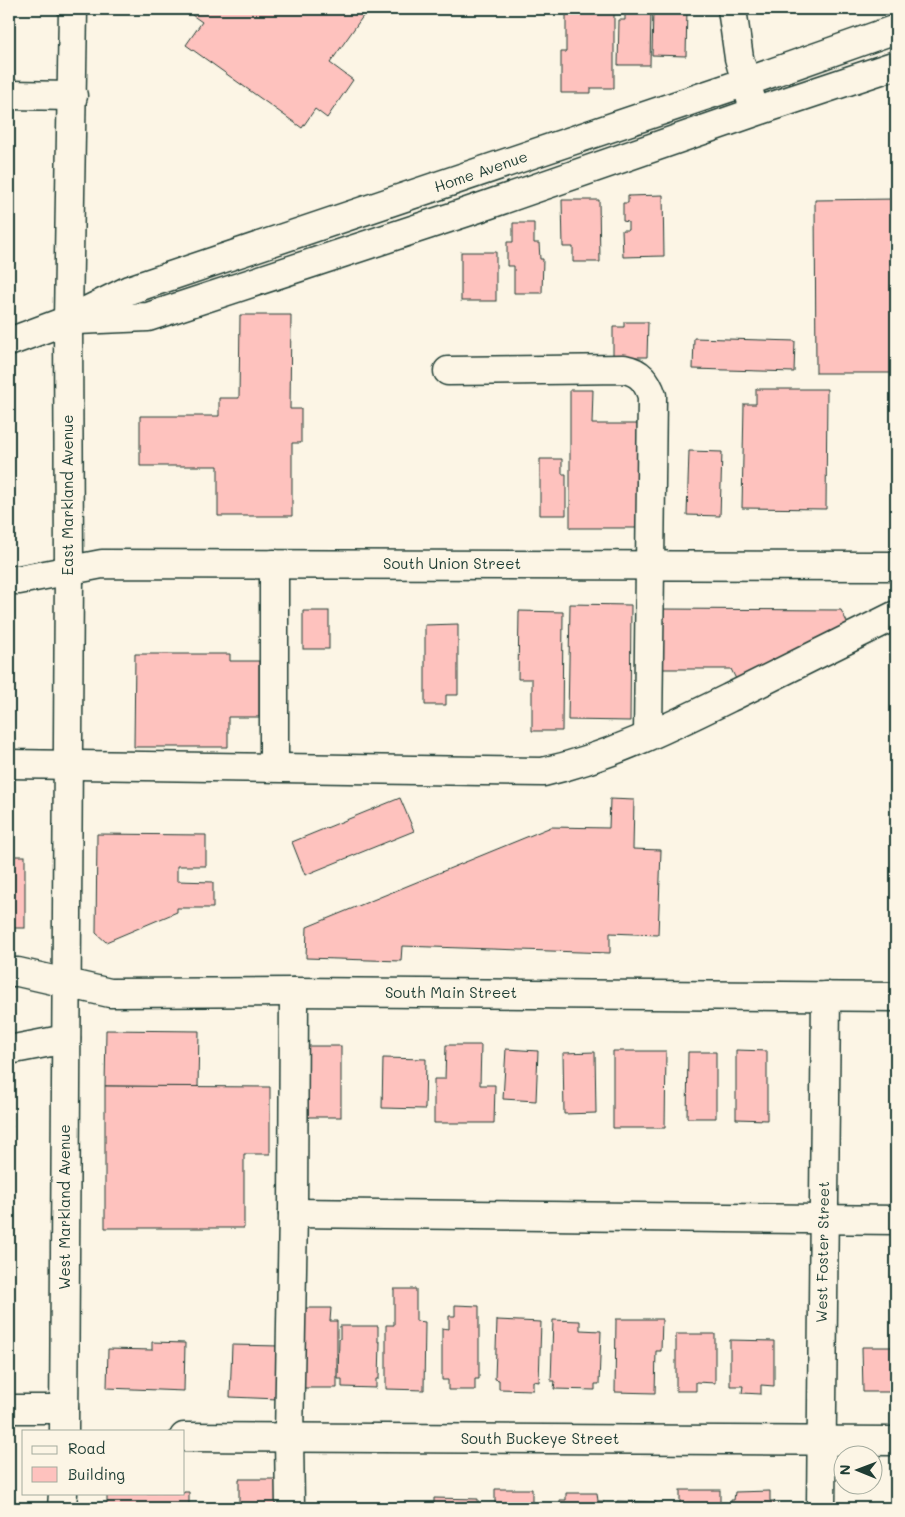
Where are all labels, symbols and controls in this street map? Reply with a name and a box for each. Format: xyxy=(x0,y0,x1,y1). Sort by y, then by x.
street label: Home Avenue xyxy=(431,146,530,196)
street label: East Markland Avenue xyxy=(57,414,77,576)
street label: South Union Street xyxy=(383,553,521,573)
street label: South Main Street xyxy=(385,982,517,1002)
street label: West Markland Avenue xyxy=(54,1124,74,1290)
street label: West Foster Street xyxy=(811,1181,833,1323)
street label: South Buckeye Street xyxy=(461,1428,619,1448)
legend xyxy=(22,1430,185,1494)
text: Road xyxy=(68,1438,105,1458)
north arrow xyxy=(832,1444,882,1494)
text: Building xyxy=(68,1464,125,1484)
text: N xyxy=(835,1464,854,1475)

